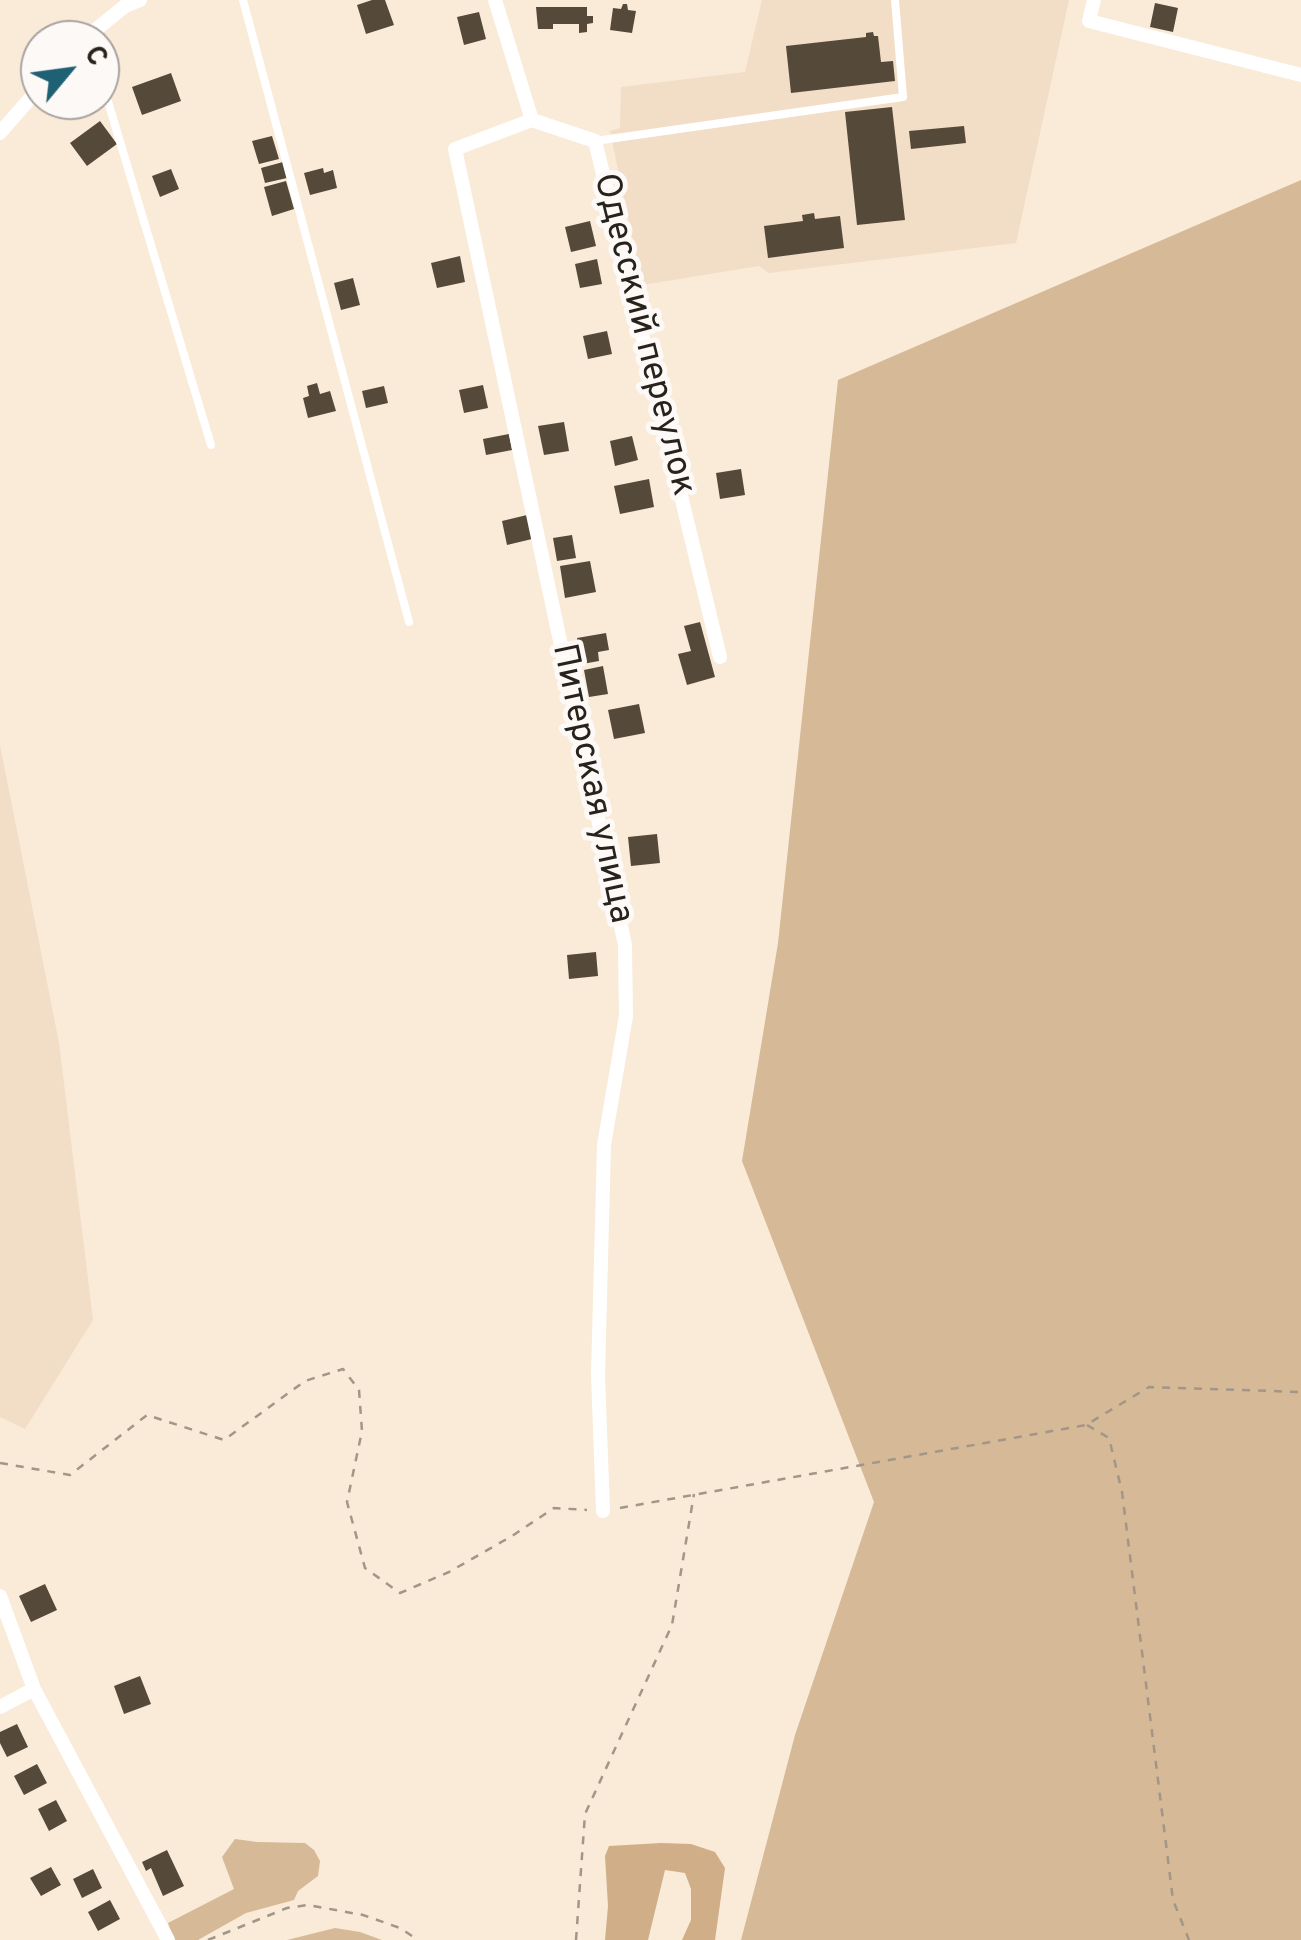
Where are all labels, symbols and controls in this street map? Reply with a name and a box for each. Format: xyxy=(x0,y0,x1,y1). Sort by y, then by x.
north arrow xyxy=(20,20,120,120)
text: С xyxy=(74,40,115,73)
street label: Одесский переулок xyxy=(582,170,702,500)
street label: Питерская улица xyxy=(540,640,640,928)

